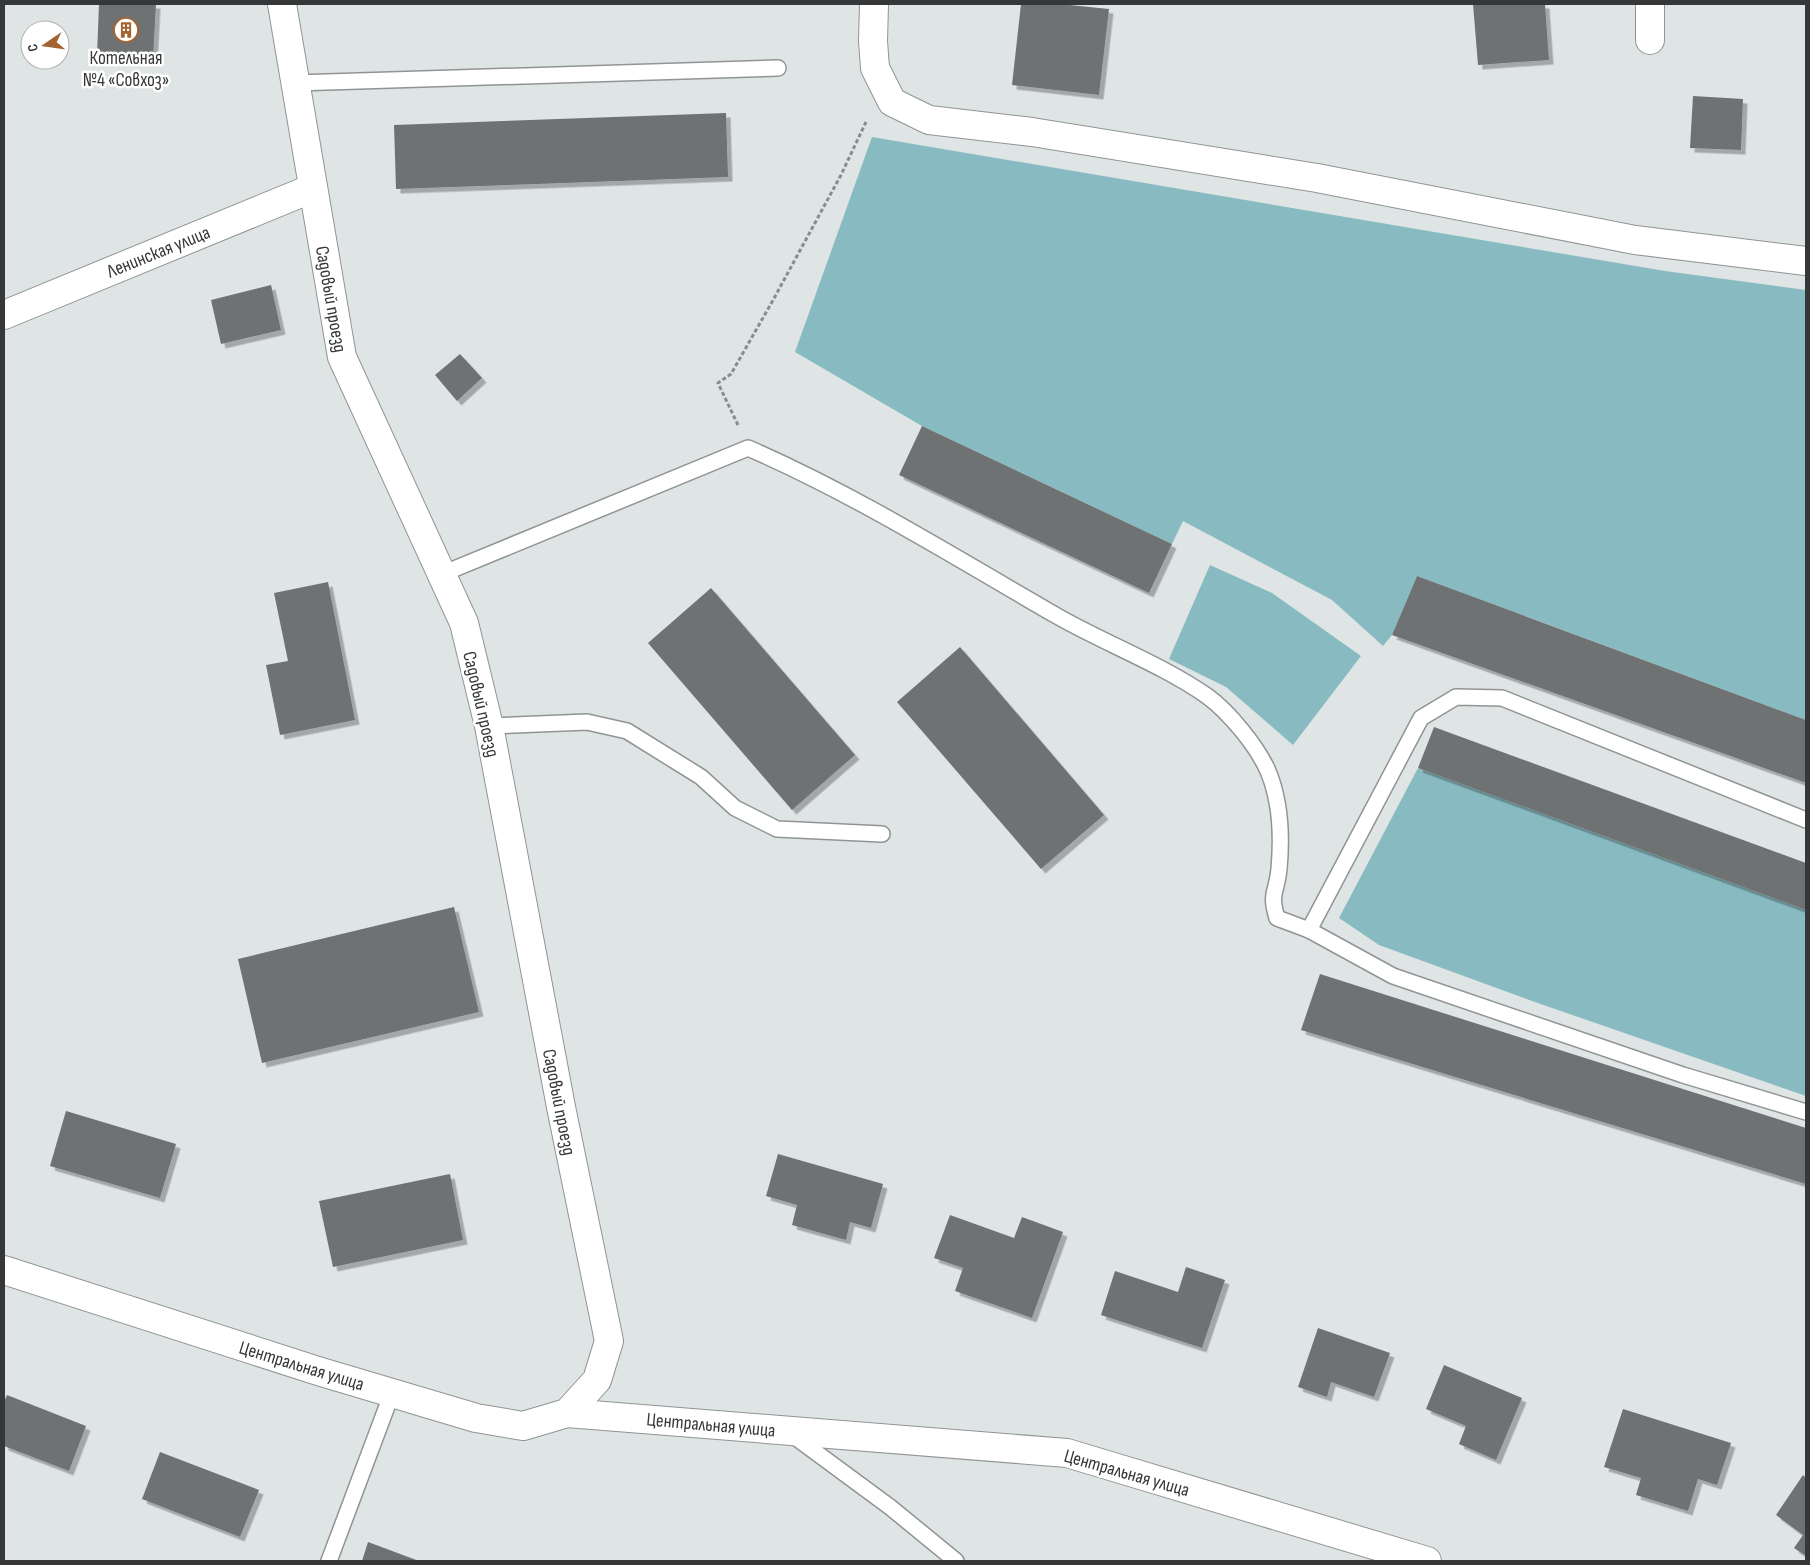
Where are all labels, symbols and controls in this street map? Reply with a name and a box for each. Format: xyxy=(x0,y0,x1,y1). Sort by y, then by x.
building icon: Котельная №4 «Совхоз» xyxy=(113,17,139,43)
north arrow xyxy=(20,20,70,70)
text: С xyxy=(24,42,42,53)
place label: Котельная №4 «Совхоз» xyxy=(83,47,169,92)
street label: Ленинская улица xyxy=(103,221,214,284)
street label: Садовый проезд xyxy=(310,244,351,354)
street label: Садовый проезд xyxy=(457,649,504,759)
street label: Садовый проезд xyxy=(537,1047,580,1157)
street label: Центральная улица xyxy=(236,1337,367,1396)
street label: Центральная улица xyxy=(645,1408,776,1443)
street label: Центральная улица xyxy=(1061,1445,1192,1502)

